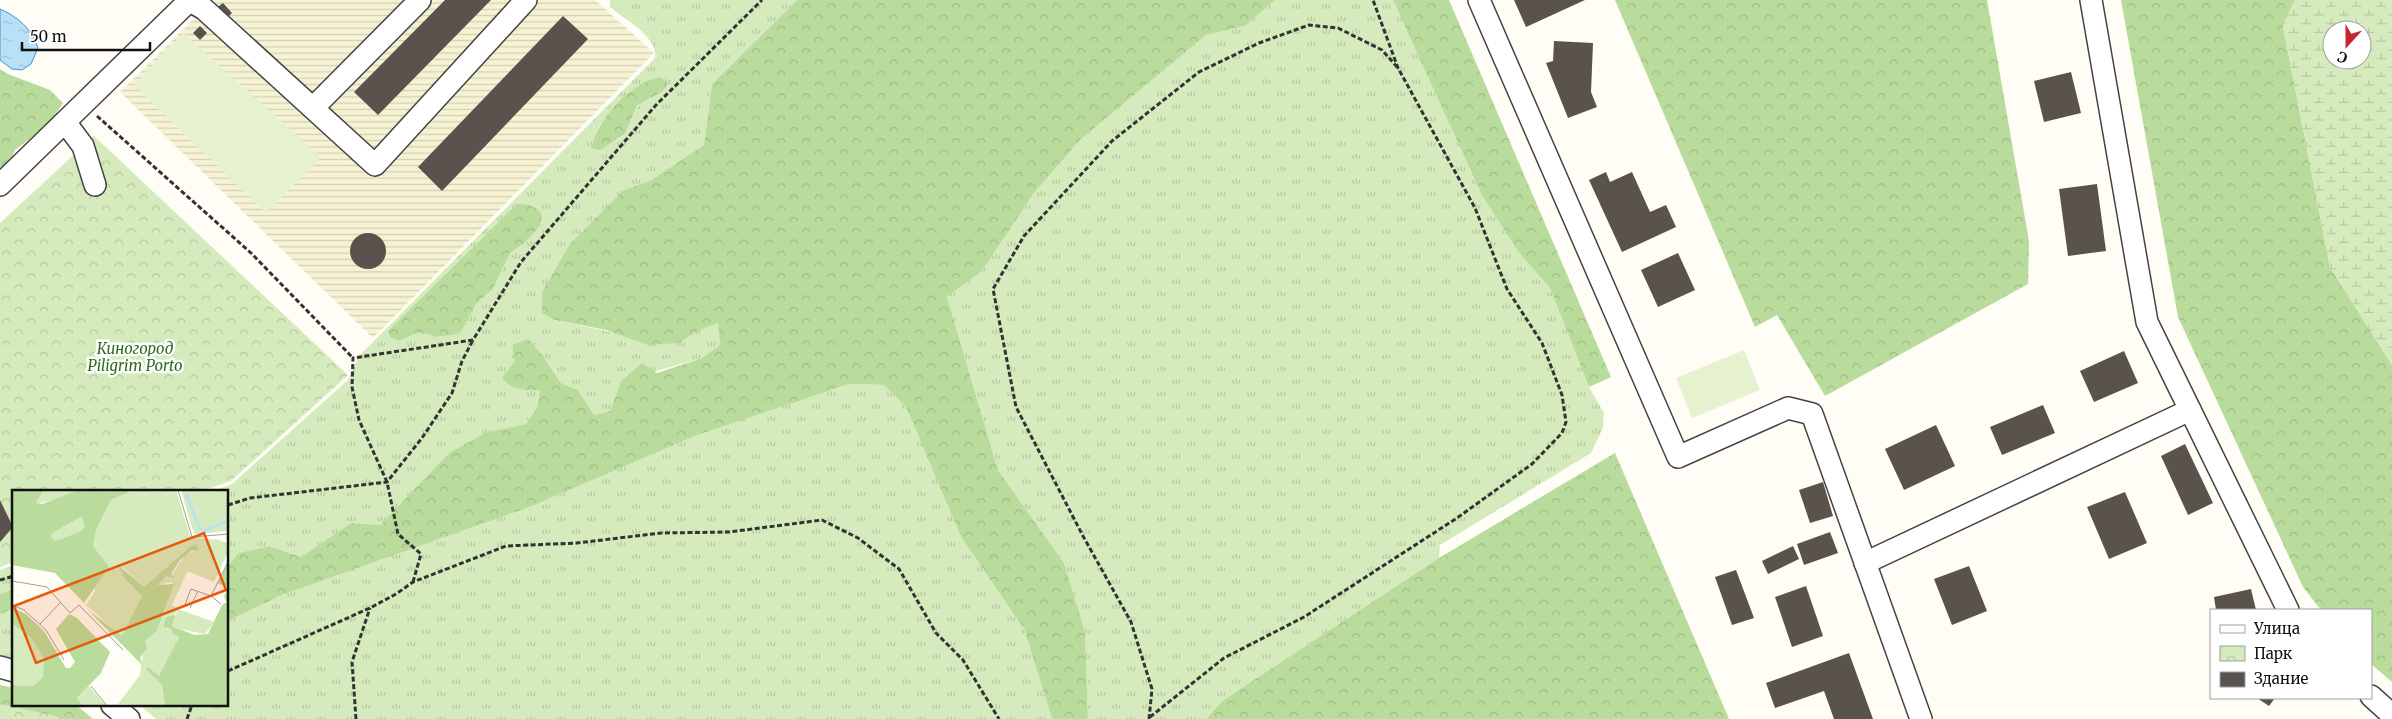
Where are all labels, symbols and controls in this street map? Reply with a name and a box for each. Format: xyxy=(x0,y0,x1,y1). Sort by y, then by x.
scale bar xyxy=(22,20,150,52)
north arrow xyxy=(2322,20,2372,70)
text: 50 m xyxy=(30,27,67,46)
text: С xyxy=(2335,47,2350,67)
park label: Киногород Piligrim Porto xyxy=(87,339,183,375)
inset map xyxy=(12,490,229,706)
legend xyxy=(2210,609,2372,699)
text: Улица xyxy=(2253,619,2300,638)
text: Парк xyxy=(2254,644,2293,663)
text: Здание xyxy=(2254,669,2308,688)

